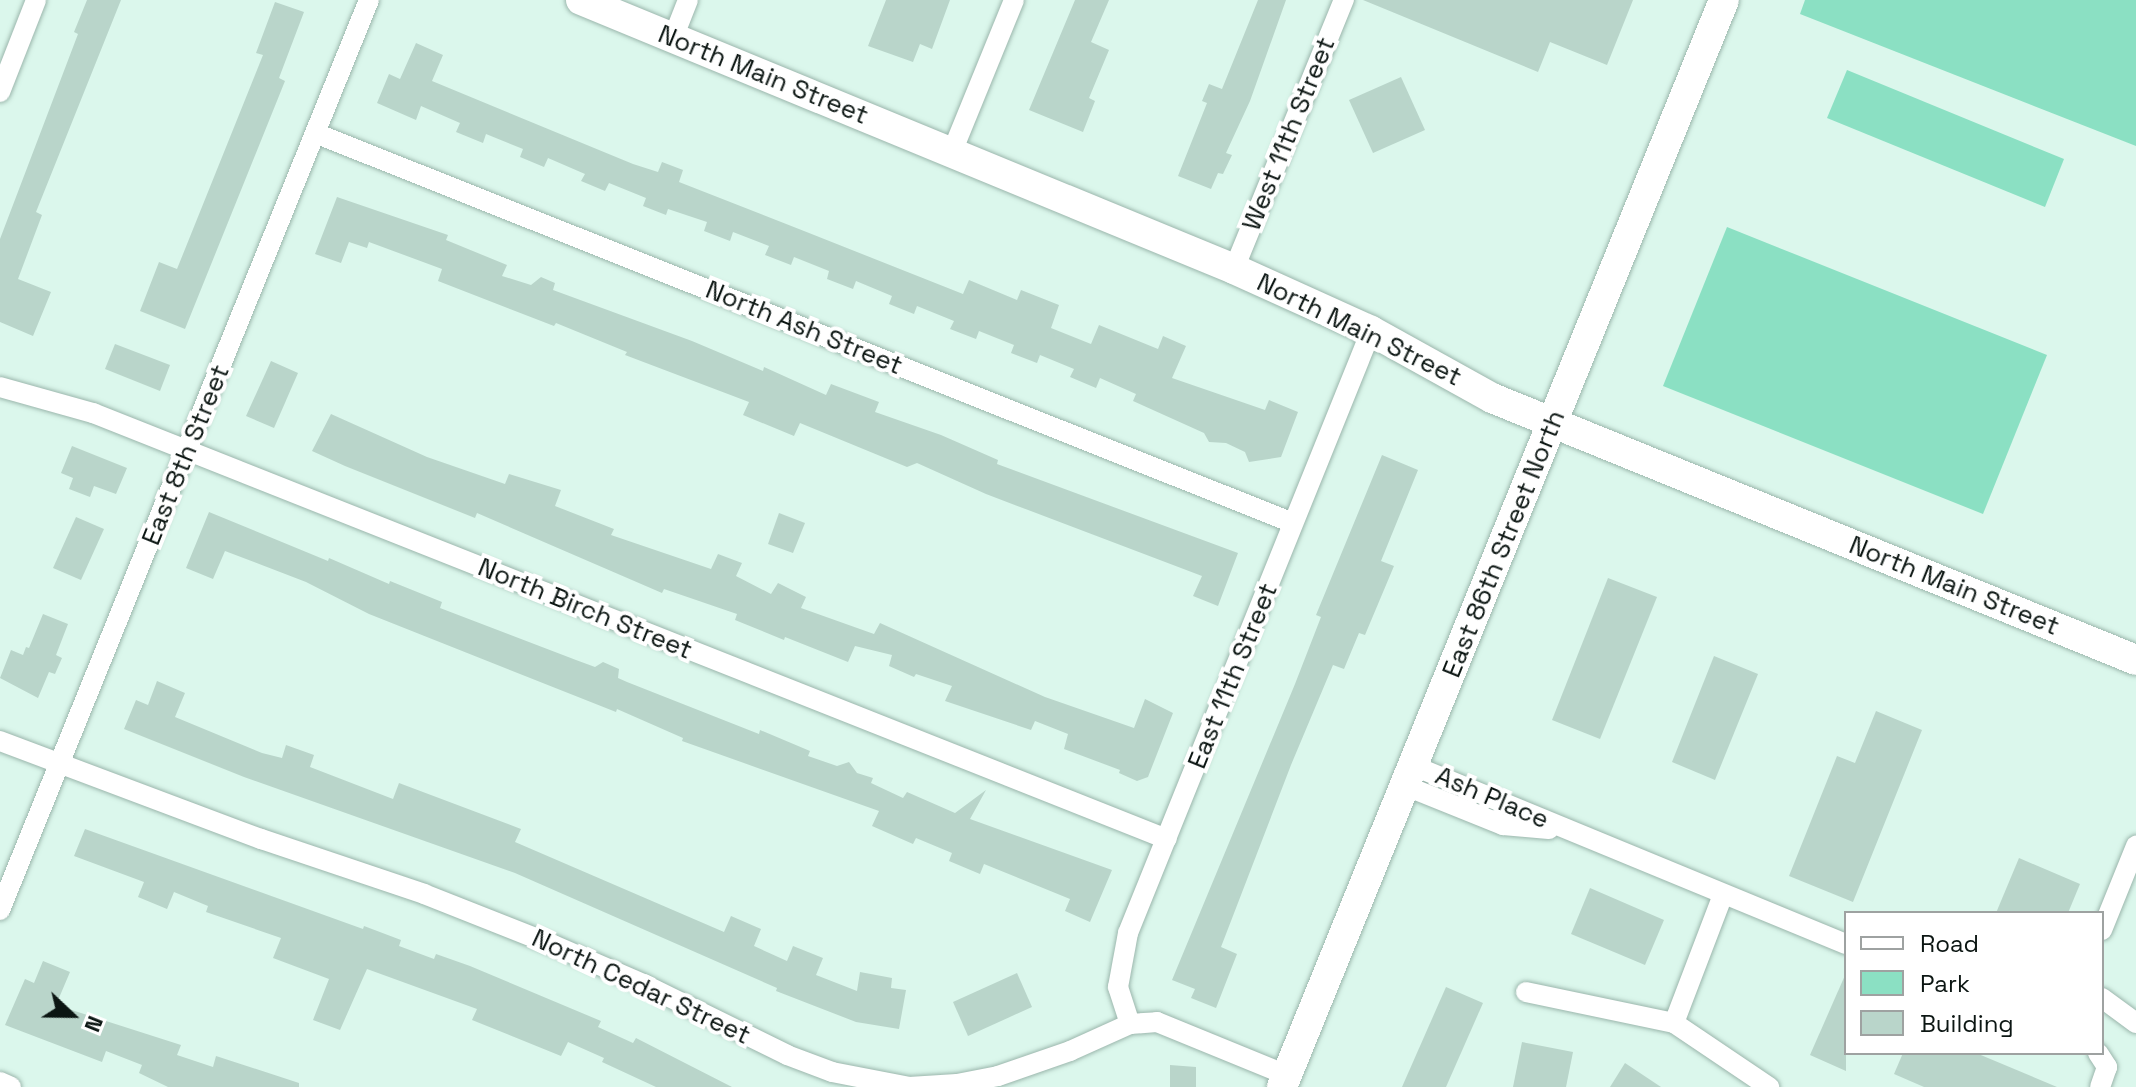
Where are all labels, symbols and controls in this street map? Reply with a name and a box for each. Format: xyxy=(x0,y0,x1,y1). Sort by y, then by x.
street label: North Main Street xyxy=(653,19,873,131)
street label: West 11th Street xyxy=(1236,33,1342,235)
street label: North Main Street xyxy=(1252,267,1466,393)
street label: North Ash Street xyxy=(701,274,907,382)
street label: East 8th Street xyxy=(136,360,236,550)
street label: East 86th Street North xyxy=(1436,406,1572,682)
street label: North Main Street xyxy=(1844,530,2064,642)
street label: North Birch Street xyxy=(473,552,697,666)
street label: East 11th Street xyxy=(1182,579,1284,773)
street label: Ash Place xyxy=(1431,760,1553,836)
legend xyxy=(1844,911,2104,1055)
street label: North Cedar Street xyxy=(527,923,755,1051)
text: Road xyxy=(1920,928,1979,959)
text: Park xyxy=(1920,968,1970,999)
north arrow xyxy=(32,975,112,1055)
text: Building xyxy=(1920,1008,2014,1039)
text: N xyxy=(79,1012,110,1036)

